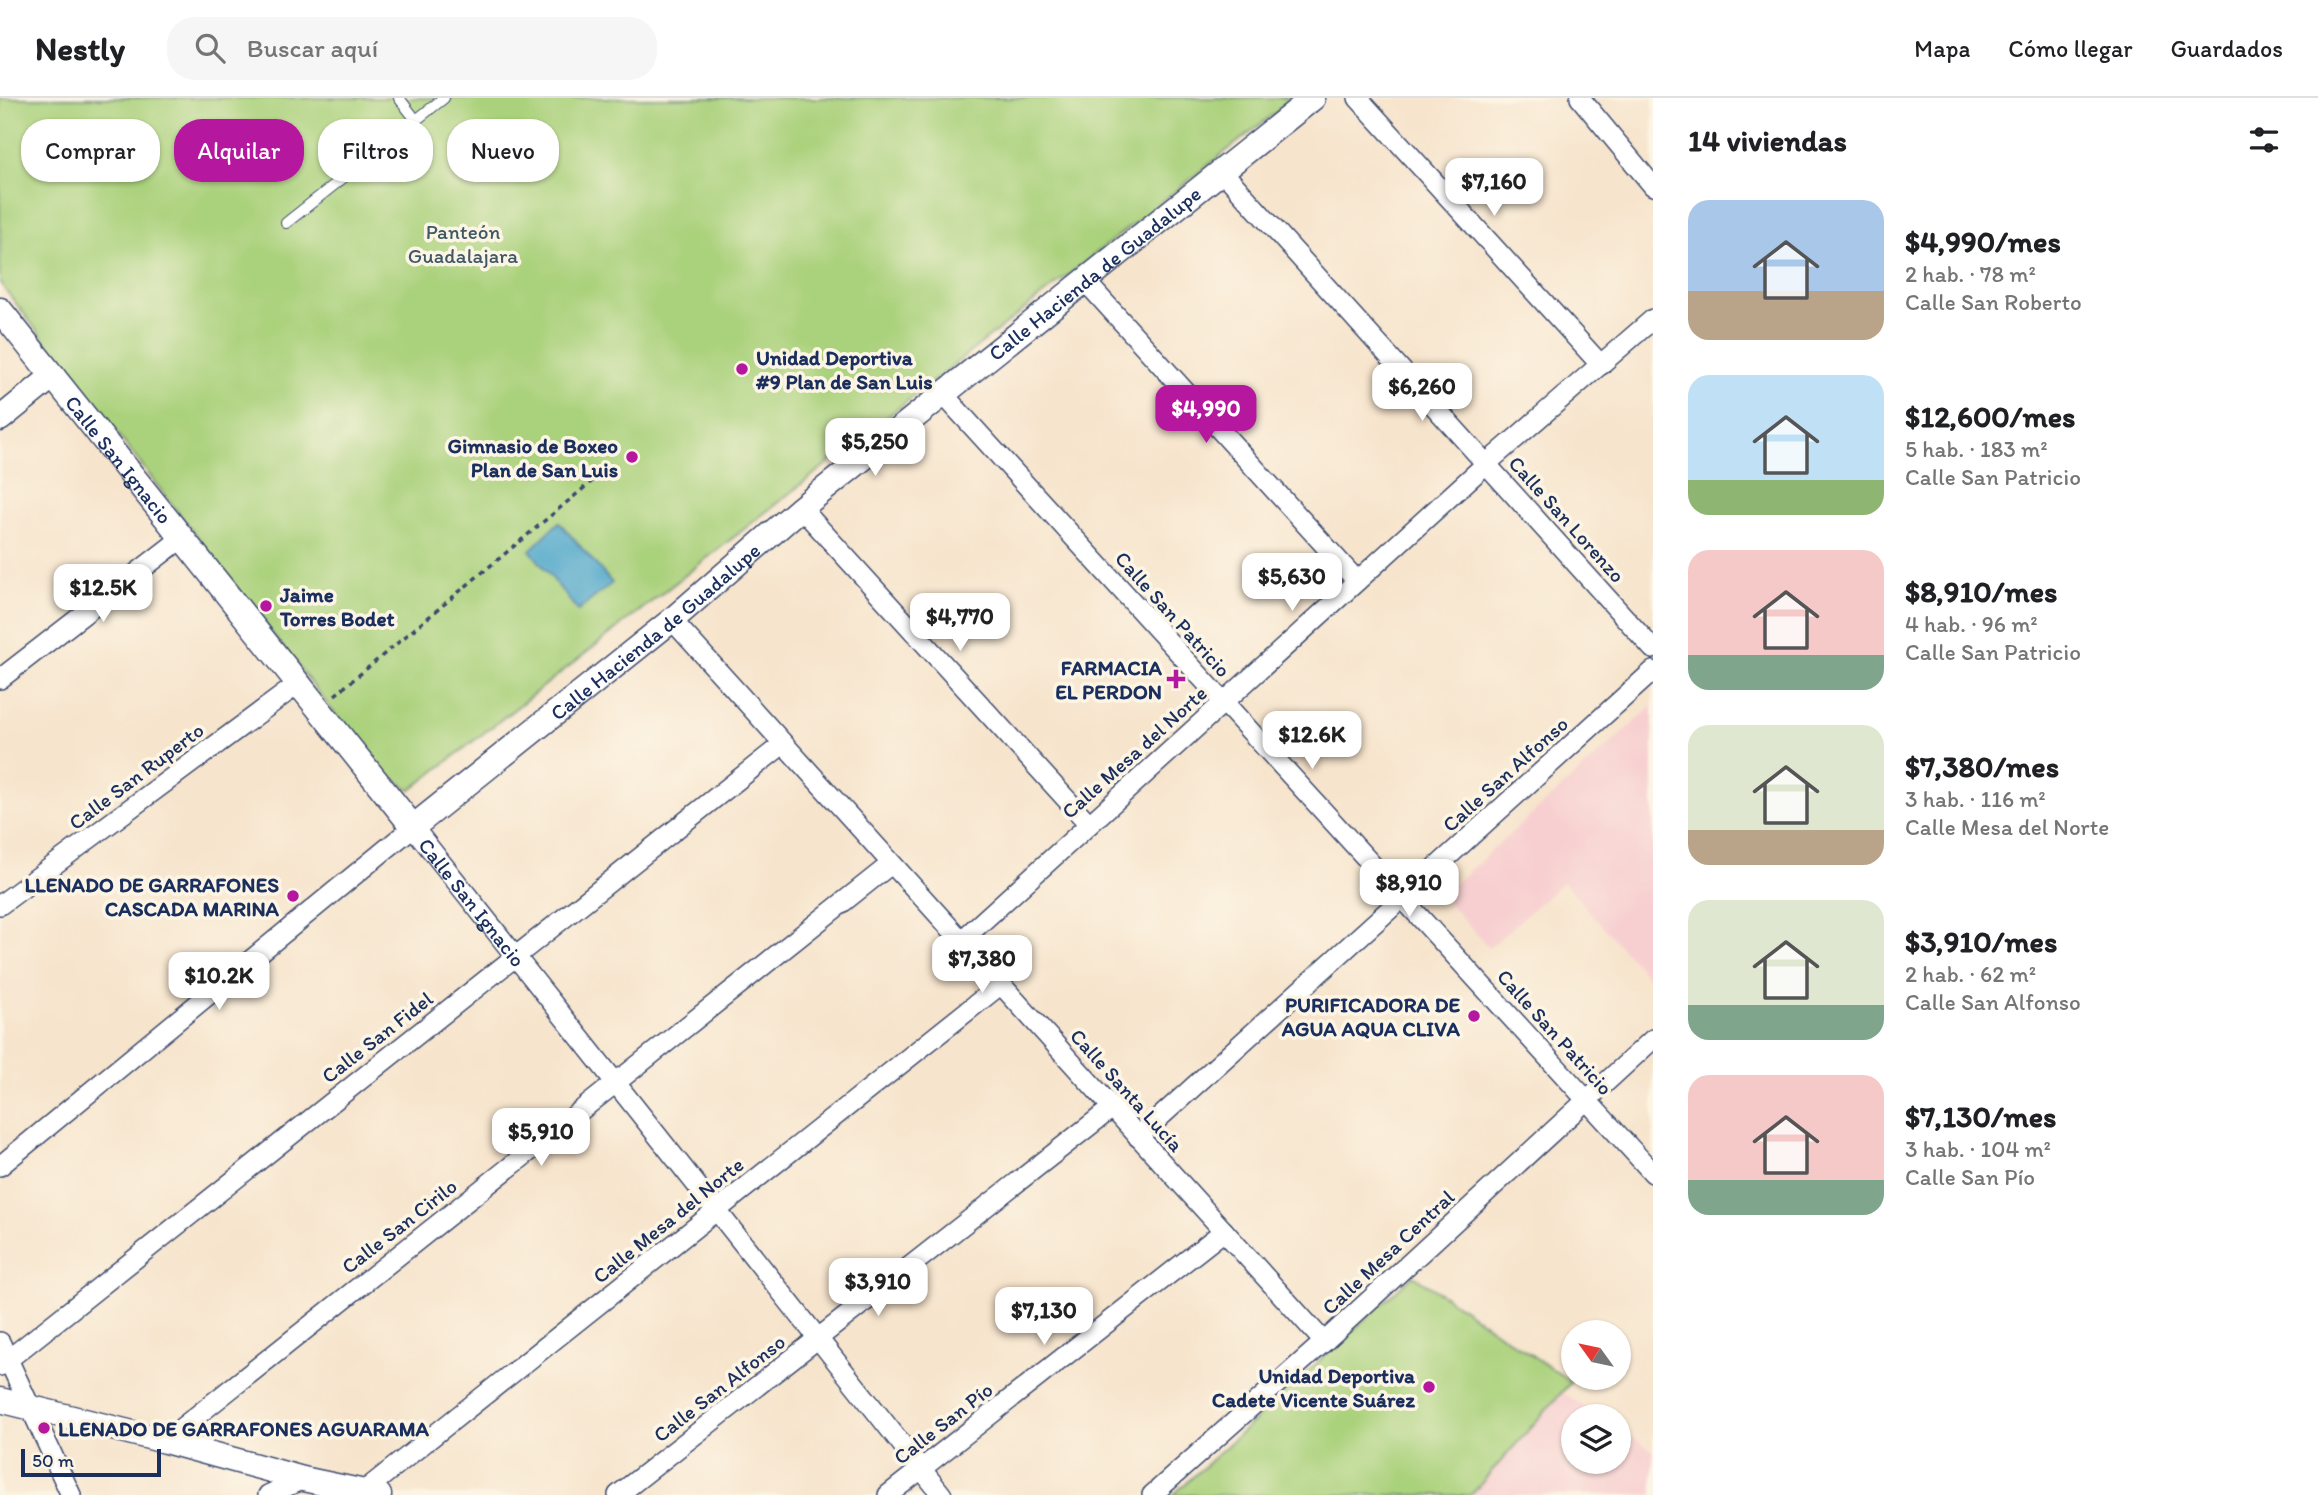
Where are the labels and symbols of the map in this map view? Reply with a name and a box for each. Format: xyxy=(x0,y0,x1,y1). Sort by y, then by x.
pin: $7,160 xyxy=(1437,158,1551,218)
street label: Calle Hacienda de Guadalupe xyxy=(983,181,1206,366)
park label: Panteón Guadalajara xyxy=(408,219,518,268)
place label: Unidad Deportiva #9 Plan de San Luis xyxy=(755,345,933,394)
marker: Unidad Deportiva #9 Plan de San Luis xyxy=(734,361,750,377)
pin: $6,260 xyxy=(1365,364,1479,423)
pin: $4,990 xyxy=(1149,386,1263,445)
street label: Calle San Ignacio xyxy=(60,390,178,528)
pin: $5,250 xyxy=(818,418,932,478)
place label: Gimnasio de Boxeo Plan de San Luis xyxy=(448,433,618,482)
marker: Gimnasio de Boxeo Plan de San Luis xyxy=(624,449,640,465)
street label: Calle San Lorenzo xyxy=(1504,451,1630,587)
street label: Calle Hacienda de Guadalupe xyxy=(545,537,765,725)
street label: Calle San Patricio xyxy=(1110,546,1236,682)
pin: $5,630 xyxy=(1235,554,1349,613)
pin: $12.5K xyxy=(46,564,160,624)
place label: Jaime Torres Bodet xyxy=(279,582,395,631)
pin: $4,770 xyxy=(903,594,1017,653)
marker: Jaime Torres Bodet xyxy=(258,598,274,614)
place label: FARMACIA EL PERDON xyxy=(1055,655,1163,704)
marker: FARMACIA EL PERDON xyxy=(1168,671,1184,687)
street label: Calle Mesa del Norte xyxy=(1056,680,1212,824)
street label: Calle San Alfonso xyxy=(1437,711,1573,837)
pin: $12.6K xyxy=(1255,712,1369,771)
street label: Calle San Ruperto xyxy=(64,717,208,835)
street label: Calle San Ignacio xyxy=(414,833,531,971)
pin: $8,910 xyxy=(1352,860,1466,919)
place label: LLENADO DE GARRAFONES CASCADA MARINA xyxy=(24,872,280,921)
marker: LLENADO DE GARRAFONES CASCADA MARINA xyxy=(285,888,301,904)
pin: $7,380 xyxy=(925,936,1039,995)
pin: $10.2K xyxy=(162,953,276,1012)
street label: Calle San Patricio xyxy=(1492,964,1618,1100)
street label: Calle San Fidel xyxy=(317,986,438,1088)
place label: PURIFICADORA DE AGUA AQUA CLIVA xyxy=(1281,992,1461,1041)
marker: PURIFICADORA DE AGUA AQUA CLIVA xyxy=(1466,1008,1482,1024)
street label: Calle Santa Lucía xyxy=(1065,1023,1189,1157)
pin: $5,910 xyxy=(484,1108,598,1168)
street label: Calle Mesa del Norte xyxy=(588,1152,748,1288)
street label: Calle San Cirilo xyxy=(336,1173,462,1279)
street label: Calle Mesa Central xyxy=(1317,1184,1459,1320)
pin: $3,910 xyxy=(821,1258,935,1318)
pin: $7,130 xyxy=(987,1288,1101,1347)
north arrow xyxy=(1561,1320,1631,1390)
street label: Calle San Alfonso xyxy=(648,1329,790,1447)
place label: Unidad Deportiva Cadete Vicente Suárez xyxy=(1212,1363,1416,1412)
street label: Calle San Pío xyxy=(889,1377,997,1469)
marker: Unidad Deportiva Cadete Vicente Suárez xyxy=(1421,1379,1437,1395)
place label: LLENADO DE GARRAFONES AGUARAMA xyxy=(58,1416,430,1441)
marker: LLENADO DE GARRAFONES AGUARAMA xyxy=(36,1420,52,1436)
scale bar xyxy=(21,1446,161,1478)

